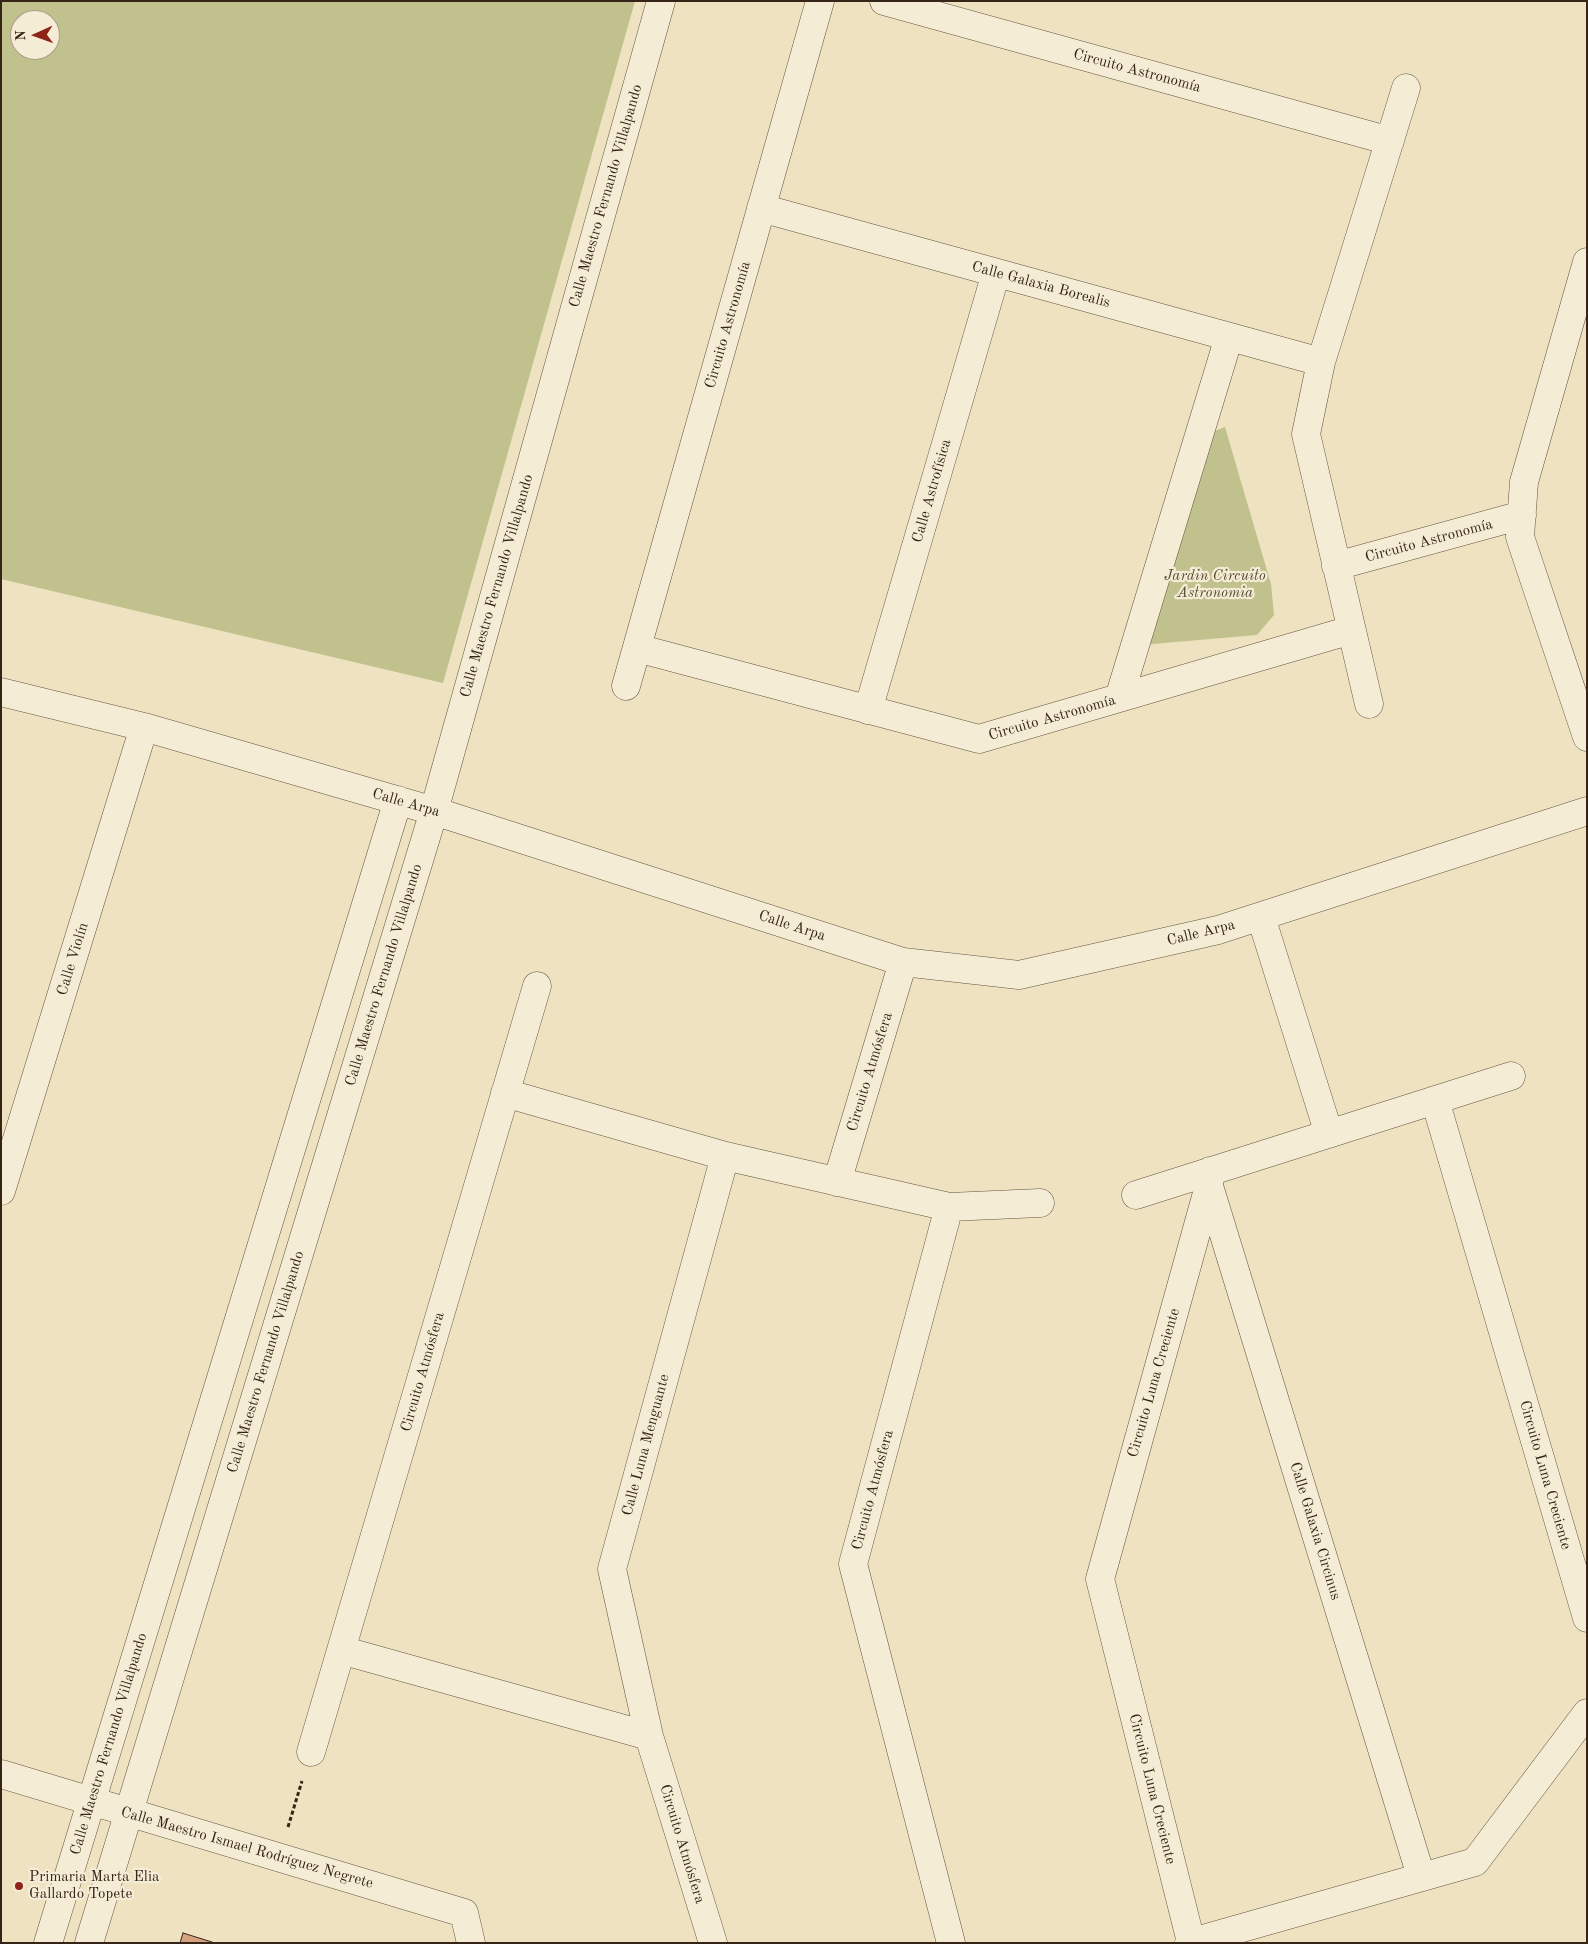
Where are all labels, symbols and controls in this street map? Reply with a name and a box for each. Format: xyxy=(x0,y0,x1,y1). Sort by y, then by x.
north arrow xyxy=(10,10,60,60)
text: N xyxy=(14,30,28,41)
street label: Circuito Astronomía xyxy=(1071,45,1203,97)
street label: Calle Maestro Fernando Villalpando xyxy=(565,82,647,310)
street label: Calle Galaxia Borealis xyxy=(970,258,1112,312)
street label: Circuito Astronomía xyxy=(701,259,755,391)
street label: Calle Astrofísica xyxy=(909,437,955,545)
street label: Calle Maestro Fernando Villalpando xyxy=(456,472,538,700)
street label: Circuito Astronomía xyxy=(1363,515,1495,567)
park label: Jardin Circuito Astronomia xyxy=(1164,567,1266,602)
street label: Circuito Astronomía xyxy=(986,691,1118,745)
street label: Calle Arpa xyxy=(370,785,442,821)
street label: Calle Maestro Fernando Villalpando xyxy=(342,862,426,1088)
street label: Calle Arpa xyxy=(756,907,828,945)
street label: Calle Arpa xyxy=(1165,916,1237,950)
street label: Calle Violín xyxy=(53,920,93,998)
street label: Circuito Atmósfera xyxy=(843,1010,897,1134)
street label: Calle Maestro Fernando Villalpando xyxy=(224,1249,308,1475)
street label: Circuito Luna Creciente xyxy=(1124,1306,1184,1460)
street label: Circuito Atmósfera xyxy=(397,1310,449,1434)
street label: Calle Luna Menguante xyxy=(618,1372,674,1518)
street label: Circuito Luna Creciente xyxy=(1515,1398,1575,1552)
street label: Circuito Atmósfera xyxy=(848,1428,898,1552)
street label: Calle Galaxia Circinus xyxy=(1285,1460,1345,1602)
street label: Calle Maestro Fernando Villalpando xyxy=(67,1631,151,1857)
street label: Circuito Luna Creciente xyxy=(1125,1712,1179,1866)
street label: Circuito Atmósfera xyxy=(655,1782,709,1906)
street label: Calle Maestro Ismael Rodríguez Negrete xyxy=(119,1803,375,1893)
place label: Primaria Marta Elia Gallardo Topete xyxy=(29,1868,159,1903)
marker: Primaria Marta Elia Gallardo Topete xyxy=(13,1880,25,1892)

